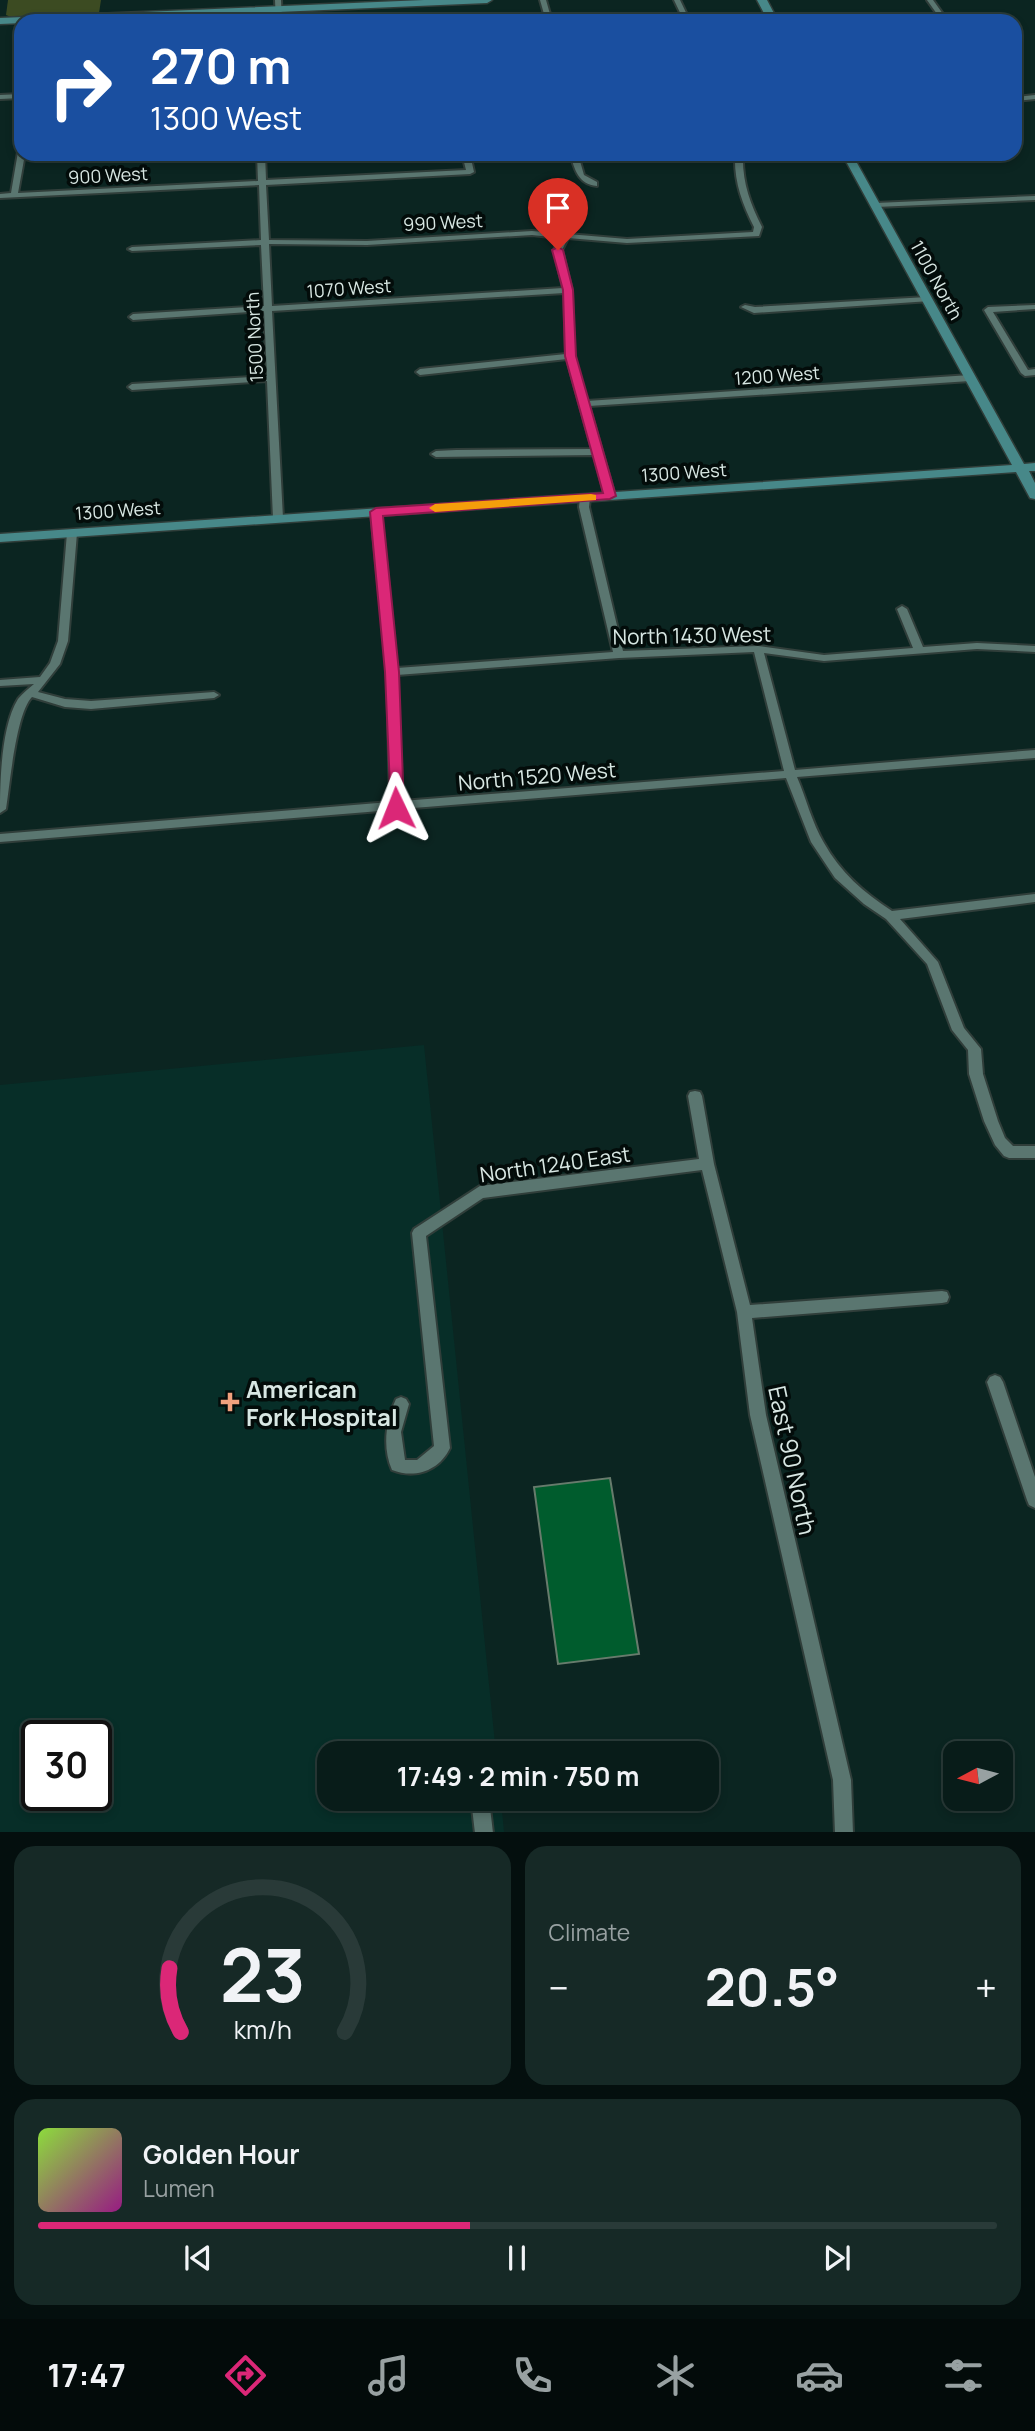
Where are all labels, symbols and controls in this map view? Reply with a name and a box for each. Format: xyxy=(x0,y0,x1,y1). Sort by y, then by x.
text: 270 m xyxy=(150,32,291,99)
icon: right xyxy=(35,42,126,133)
text: 1300 West xyxy=(150,96,302,140)
street label: 900 West xyxy=(68,161,148,189)
pin xyxy=(528,178,588,250)
icon: arrive xyxy=(539,189,577,227)
street label: 990 West xyxy=(402,208,484,236)
street label: 1100 North xyxy=(905,236,969,324)
street label: 1070 West xyxy=(306,273,392,303)
street label: 1500 North xyxy=(240,291,268,383)
street label: 1200 West xyxy=(733,360,821,390)
street label: 1300 West xyxy=(641,457,727,487)
street label: 1300 West xyxy=(75,495,161,525)
street label: North 1430 West xyxy=(612,620,772,650)
street label: North 1520 West xyxy=(457,755,617,797)
position arrow xyxy=(359,771,433,845)
street label: North 1240 East xyxy=(478,1140,632,1188)
place label: American Fork Hospital xyxy=(246,1372,398,1433)
street label: East 90 North xyxy=(761,1382,825,1538)
marker: American Fork Hospital xyxy=(220,1392,240,1412)
speed limit sign: 30 xyxy=(21,1720,112,1811)
north arrow xyxy=(943,1741,1013,1811)
map controls xyxy=(943,1741,1013,1811)
text: 17:49 · 2 min · 750 m xyxy=(397,1758,639,1794)
text: Climate xyxy=(549,1916,630,1948)
text: 23 xyxy=(219,1924,305,2024)
text: 20.5° xyxy=(705,1951,839,2022)
text: − xyxy=(549,1961,569,2013)
text: + xyxy=(975,1961,997,2013)
text: km/h xyxy=(233,2011,291,2046)
text: Golden Hour xyxy=(143,2136,300,2172)
text: Lumen xyxy=(143,2172,215,2204)
icon: previous xyxy=(179,2239,217,2277)
icon: pause xyxy=(498,2239,536,2277)
icon: next xyxy=(818,2239,856,2277)
icon: directions xyxy=(221,2351,270,2400)
icon: music xyxy=(364,2351,413,2400)
icon: phone xyxy=(508,2351,557,2400)
icon: climate xyxy=(651,2351,700,2400)
icon: car xyxy=(795,2351,844,2400)
icon: filters xyxy=(939,2351,988,2400)
text: 17:47 xyxy=(47,2353,126,2397)

